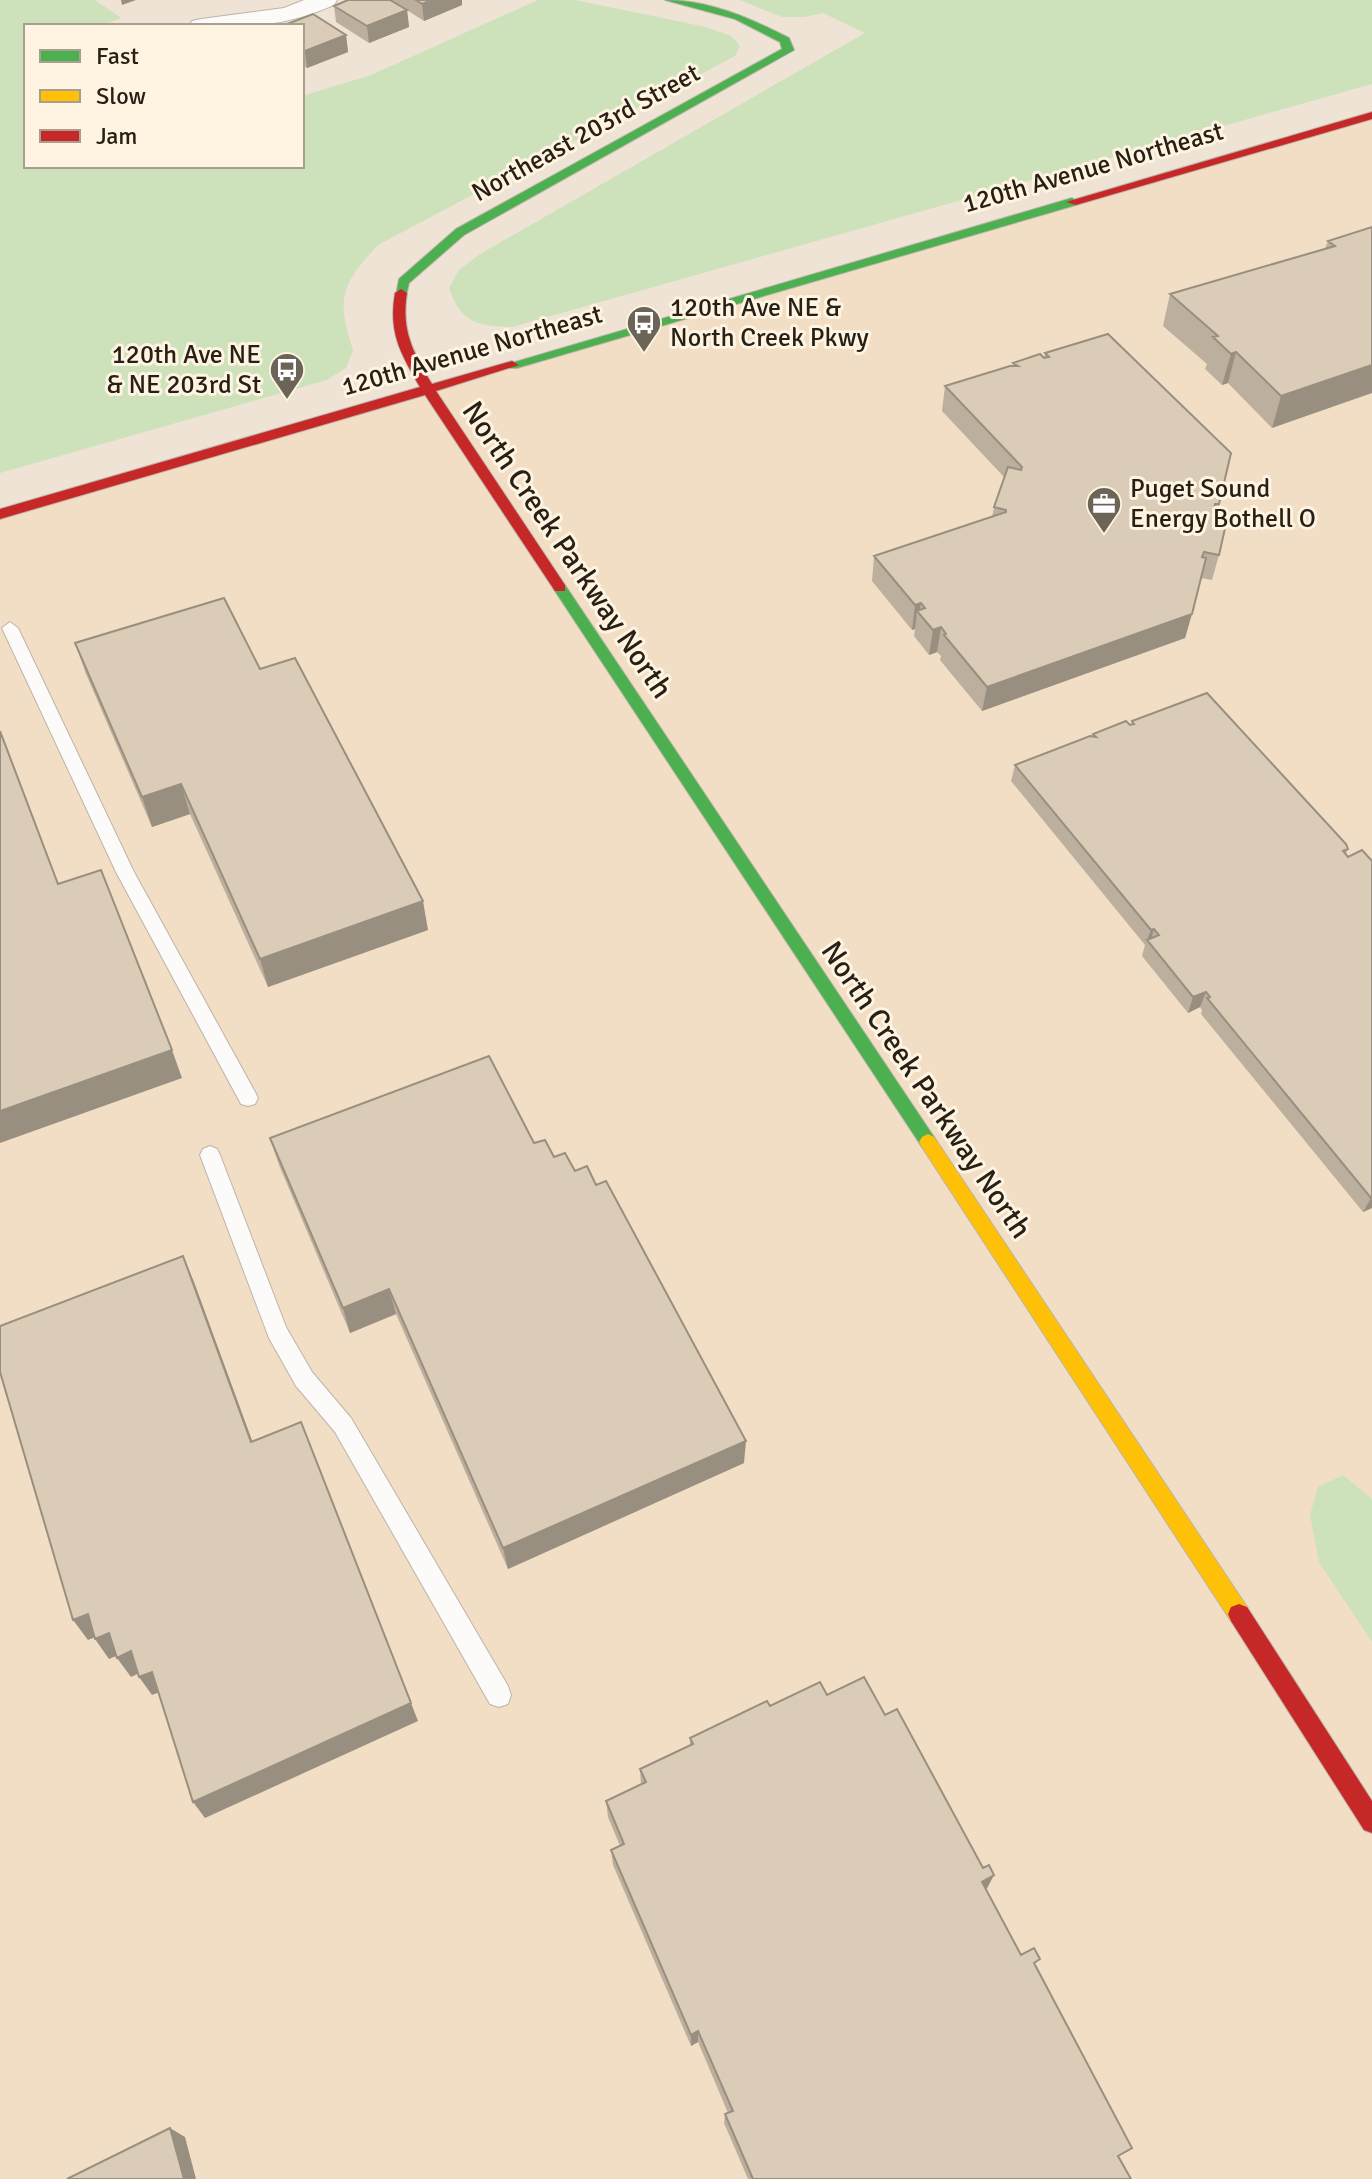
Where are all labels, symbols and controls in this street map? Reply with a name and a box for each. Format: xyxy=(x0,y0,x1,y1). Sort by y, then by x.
legend xyxy=(24,24,304,168)
text: Fast xyxy=(96,41,139,71)
street label: Northeast 203rd Street xyxy=(466,57,706,209)
text: Slow xyxy=(96,81,146,111)
street label: 120th Avenue Northeast xyxy=(959,115,1227,221)
text: Jam xyxy=(96,121,137,151)
place label: 120th Ave NE & North Creek Pkwy xyxy=(670,292,869,354)
street label: 120th Avenue Northeast xyxy=(338,298,606,404)
bus stop icon: 120th Ave NE & North Creek Pkwy xyxy=(625,304,663,354)
place label: 120th Ave NE & NE 203rd St xyxy=(107,339,261,401)
bus stop icon: 120th Ave NE & NE 203rd St xyxy=(268,351,306,401)
street label: North Creek Parkway North xyxy=(454,394,680,706)
place label: Puget Sound Energy Bothell O xyxy=(1130,473,1316,535)
office icon: Puget Sound Energy Bothell O xyxy=(1085,485,1123,535)
street label: North Creek Parkway North xyxy=(813,934,1039,1246)

